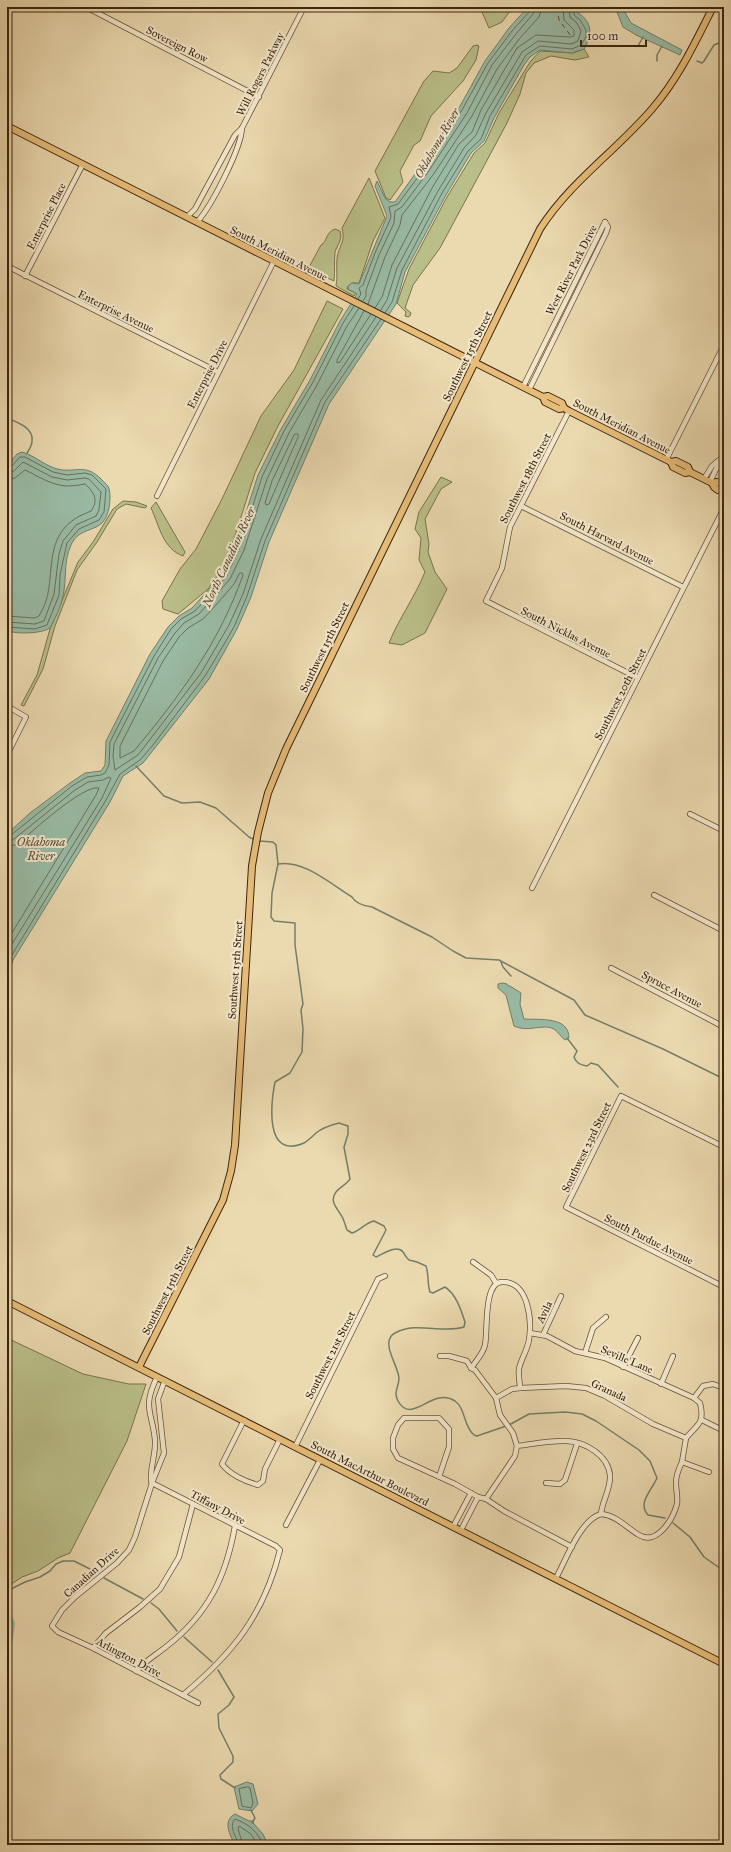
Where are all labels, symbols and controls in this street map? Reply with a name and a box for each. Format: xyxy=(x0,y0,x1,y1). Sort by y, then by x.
scale bar xyxy=(581,22,646,48)
street label: Sovereign Row xyxy=(144,23,210,66)
text: 100 m xyxy=(587,29,618,43)
street label: Will Rogers Parkway xyxy=(234,30,288,118)
water label: Oklahoma River xyxy=(411,105,463,180)
street label: Enterprise Place xyxy=(24,180,69,252)
street label: South Meridian Avenue xyxy=(228,223,330,284)
street label: West River Park Drive xyxy=(543,223,600,317)
street label: Enterprise Avenue xyxy=(76,287,156,336)
street label: Southwest 15th Street xyxy=(440,309,495,403)
street label: Enterprise Drive xyxy=(185,337,231,411)
street label: South Meridian Avenue xyxy=(571,396,673,457)
street label: Southwest 18th Street xyxy=(497,431,554,526)
water label: North Canadian River xyxy=(199,504,259,610)
street label: South Harvard Avenue xyxy=(558,509,656,568)
street label: Southwest 15th Street xyxy=(297,600,352,694)
street label: South Nicklas Avenue xyxy=(519,604,613,661)
street label: Southwest 20th Street xyxy=(592,646,649,742)
water label: Oklahoma River xyxy=(17,835,65,863)
street label: Southwest 15th Street xyxy=(226,920,245,1020)
street label: Spruce Avenue xyxy=(639,968,705,1011)
street label: Southwest 23rd Street xyxy=(559,1100,614,1194)
street label: South Purdue Avenue xyxy=(602,1211,696,1268)
street label: Southwest 15th Street xyxy=(139,1243,196,1337)
street label: Avila xyxy=(533,1299,555,1326)
street label: Southwest 21st Street xyxy=(303,1309,358,1401)
street label: Seville Lane xyxy=(599,1343,655,1376)
street label: Granada xyxy=(589,1377,629,1404)
street label: South MacArthur Boulevard xyxy=(309,1438,431,1509)
street label: Tiffany Drive xyxy=(188,1488,248,1528)
street label: Canadian Drive xyxy=(61,1544,122,1601)
street label: Arlington Drive xyxy=(93,1634,164,1680)

